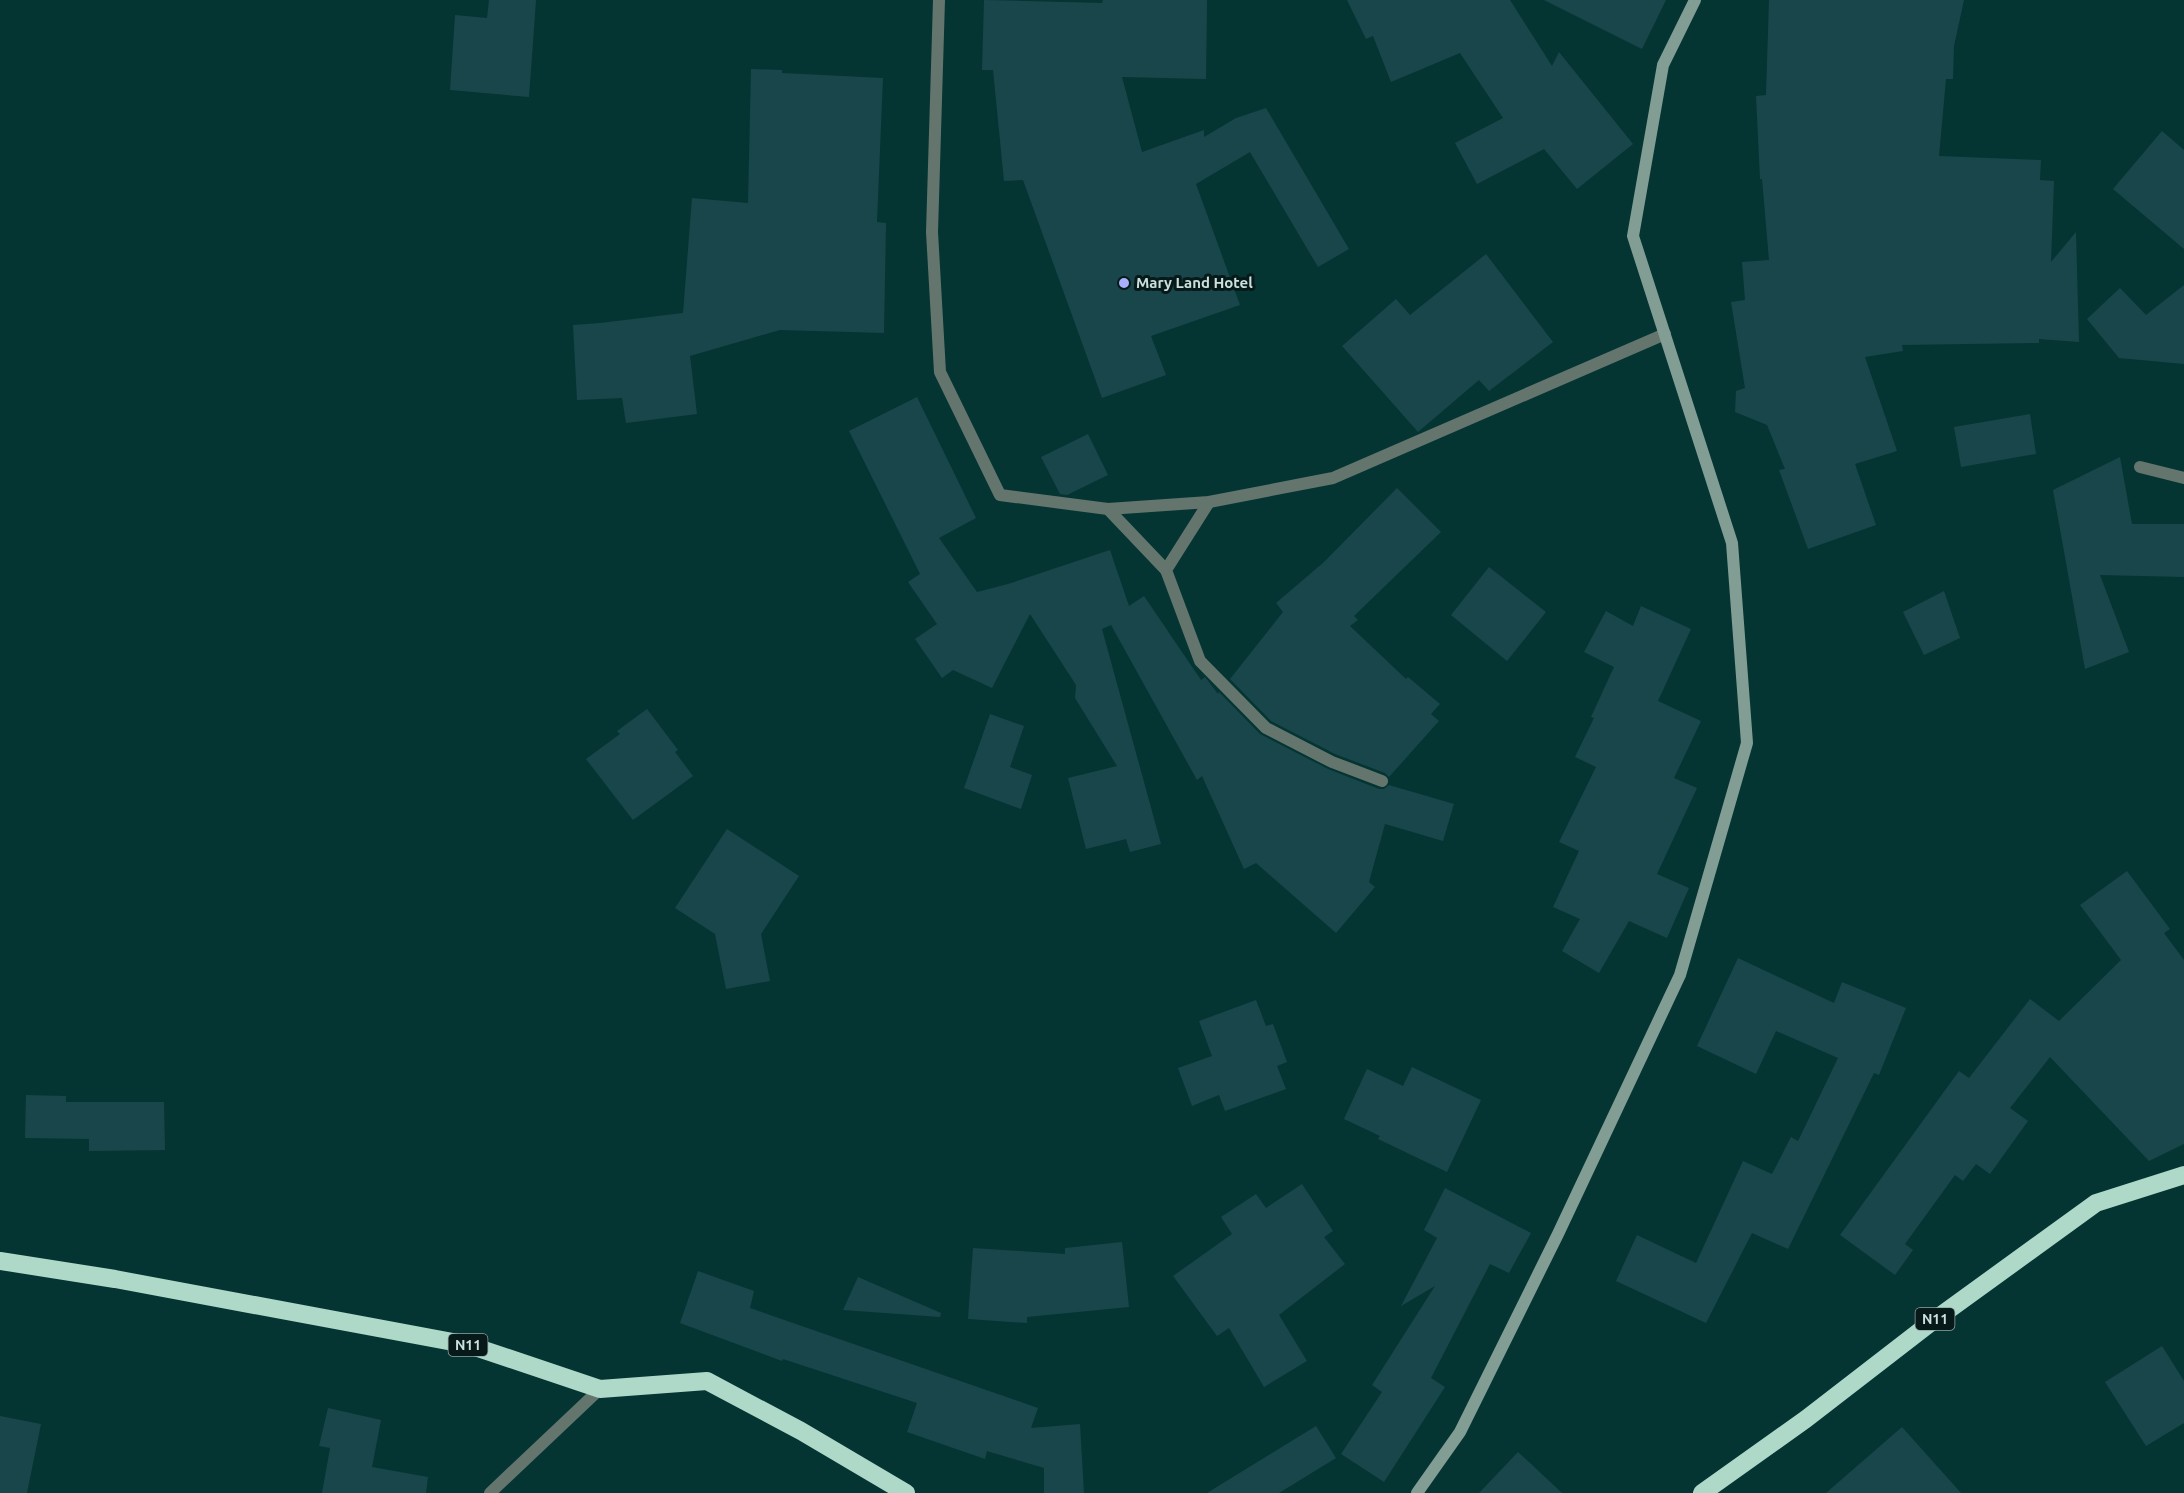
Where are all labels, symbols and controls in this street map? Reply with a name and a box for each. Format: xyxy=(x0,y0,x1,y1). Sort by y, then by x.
place label: Mary Land Hotel xyxy=(1136,274,1253,291)
marker: Mary Land Hotel xyxy=(1117,276,1131,290)
road number: N11 xyxy=(1916,1308,1954,1330)
road number: N11 xyxy=(448,1334,488,1356)

